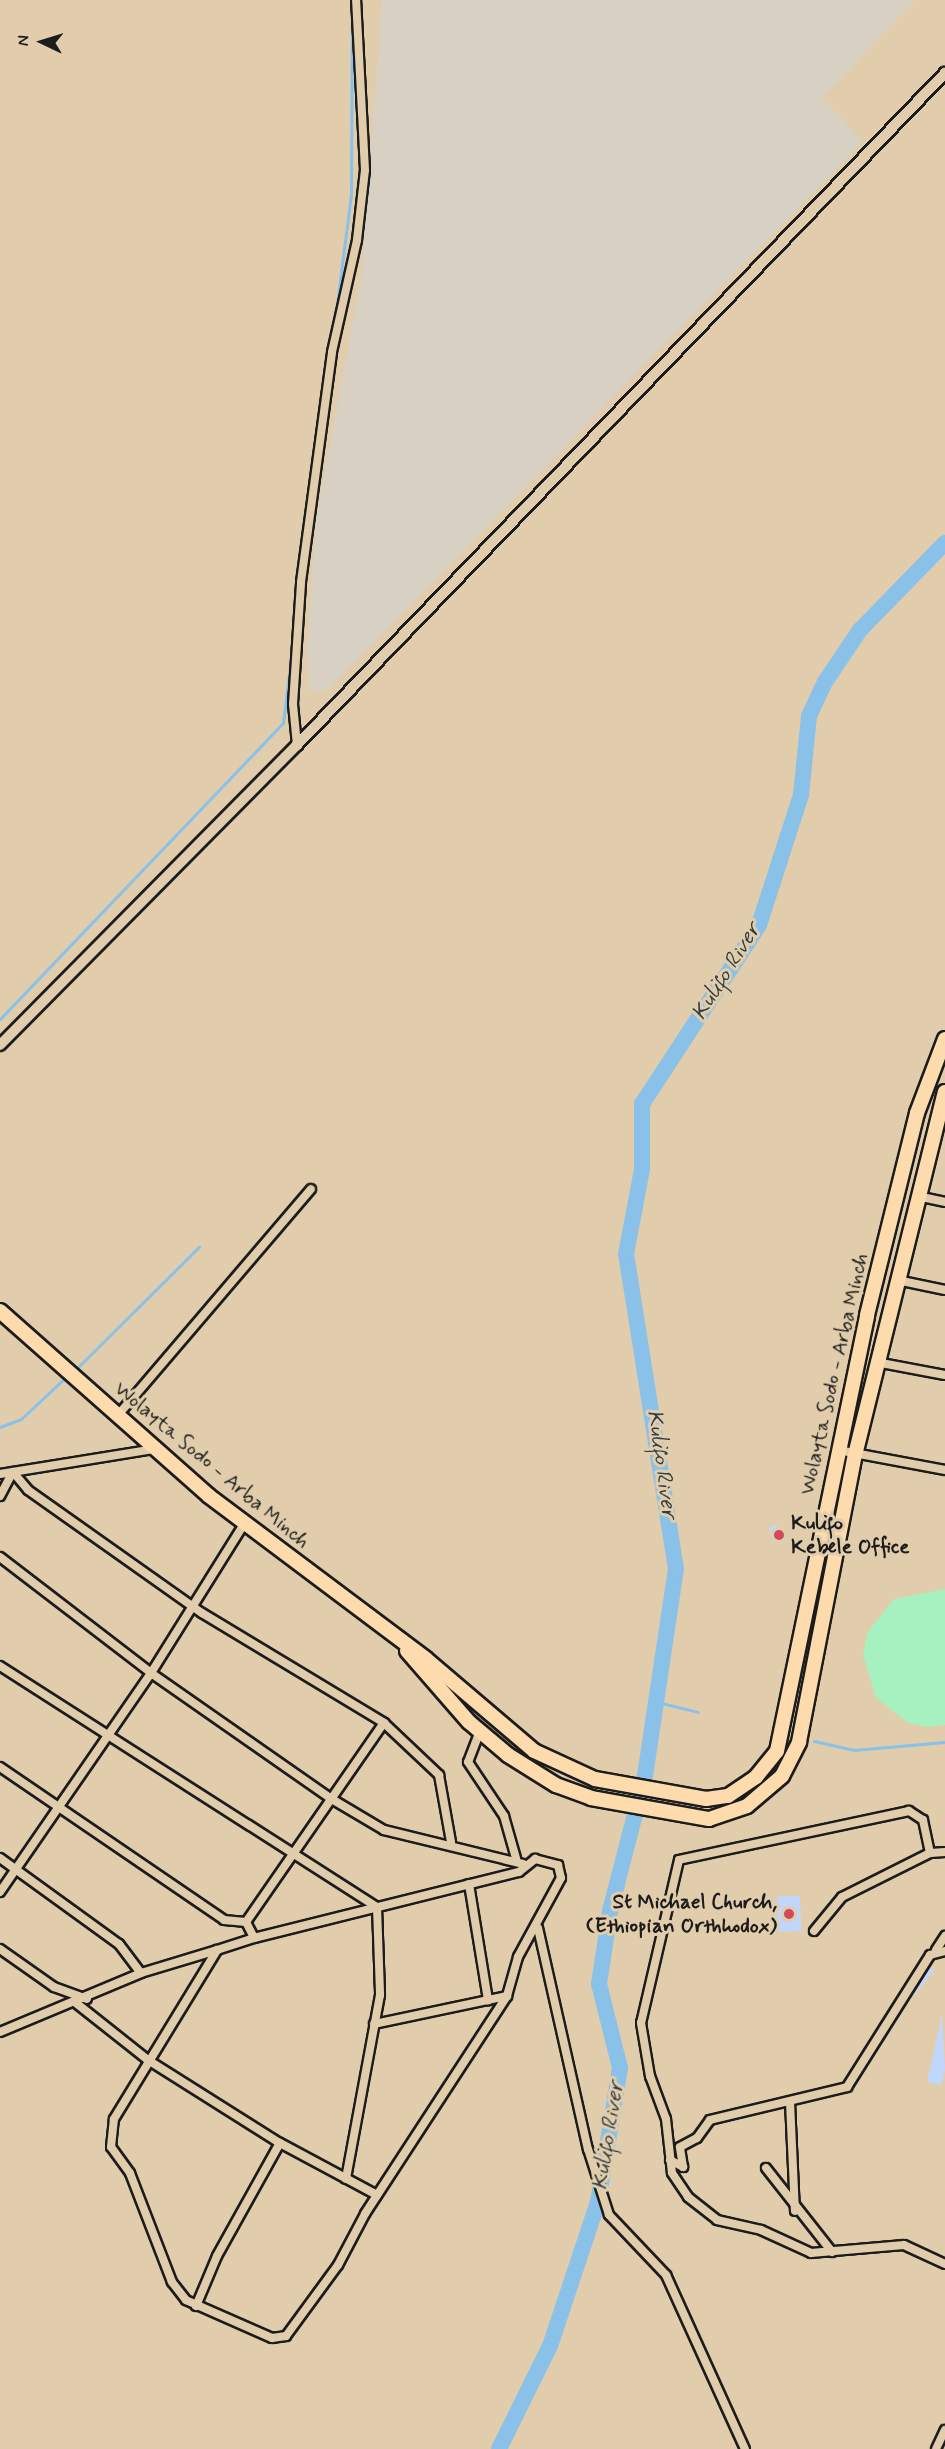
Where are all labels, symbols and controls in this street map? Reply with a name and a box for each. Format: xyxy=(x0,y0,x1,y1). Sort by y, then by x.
north arrow xyxy=(12,12,72,72)
text: N xyxy=(13,35,34,47)
water label: Kulifo River xyxy=(687,919,767,1025)
street label: Wolayta Sodo - Arba Minch xyxy=(794,1249,874,1499)
street label: Wolayta Sodo - Arba Minch xyxy=(108,1375,316,1555)
water label: Kulifo River xyxy=(640,1408,682,1520)
place label: Kulifo Kebele Office xyxy=(791,1510,910,1560)
marker: Kulifo Kebele Office xyxy=(772,1528,786,1542)
place label: St Michael Church, (Ethiopian Orthhodox) xyxy=(586,1889,777,1939)
marker: St Michael Church, (Ethiopian Orthhodox) xyxy=(782,1907,796,1921)
water label: Kulifo River xyxy=(587,2080,631,2192)

